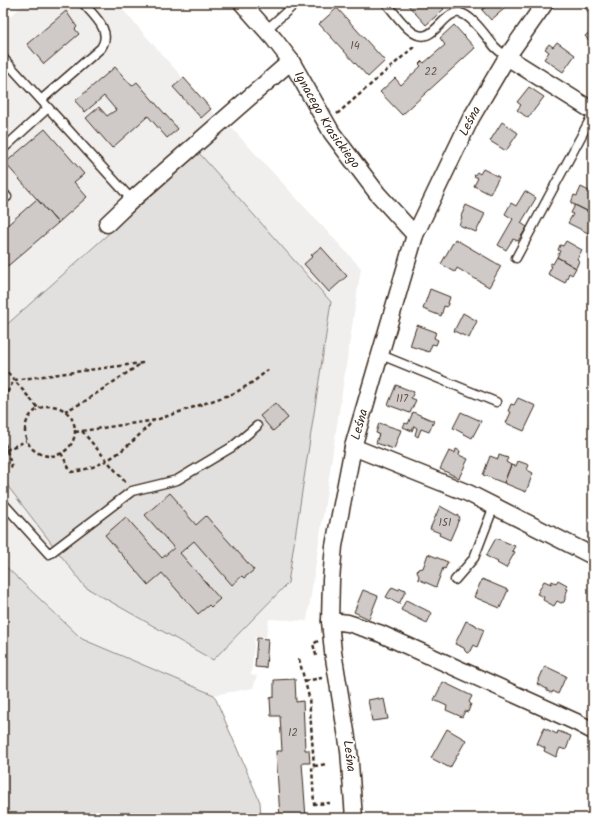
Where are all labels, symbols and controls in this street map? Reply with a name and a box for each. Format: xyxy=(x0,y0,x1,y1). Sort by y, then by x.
house number: 14 xyxy=(350,37,360,55)
house number: 22 xyxy=(425,63,437,81)
street label: Ignacego Krasickiego xyxy=(288,67,366,173)
street label: Leśna xyxy=(453,102,486,140)
house number: 117 xyxy=(396,390,409,408)
street label: Leśna xyxy=(345,406,374,443)
house number: 151 xyxy=(439,514,451,532)
house number: 12 xyxy=(288,724,298,742)
street label: Leśna xyxy=(337,739,361,773)

